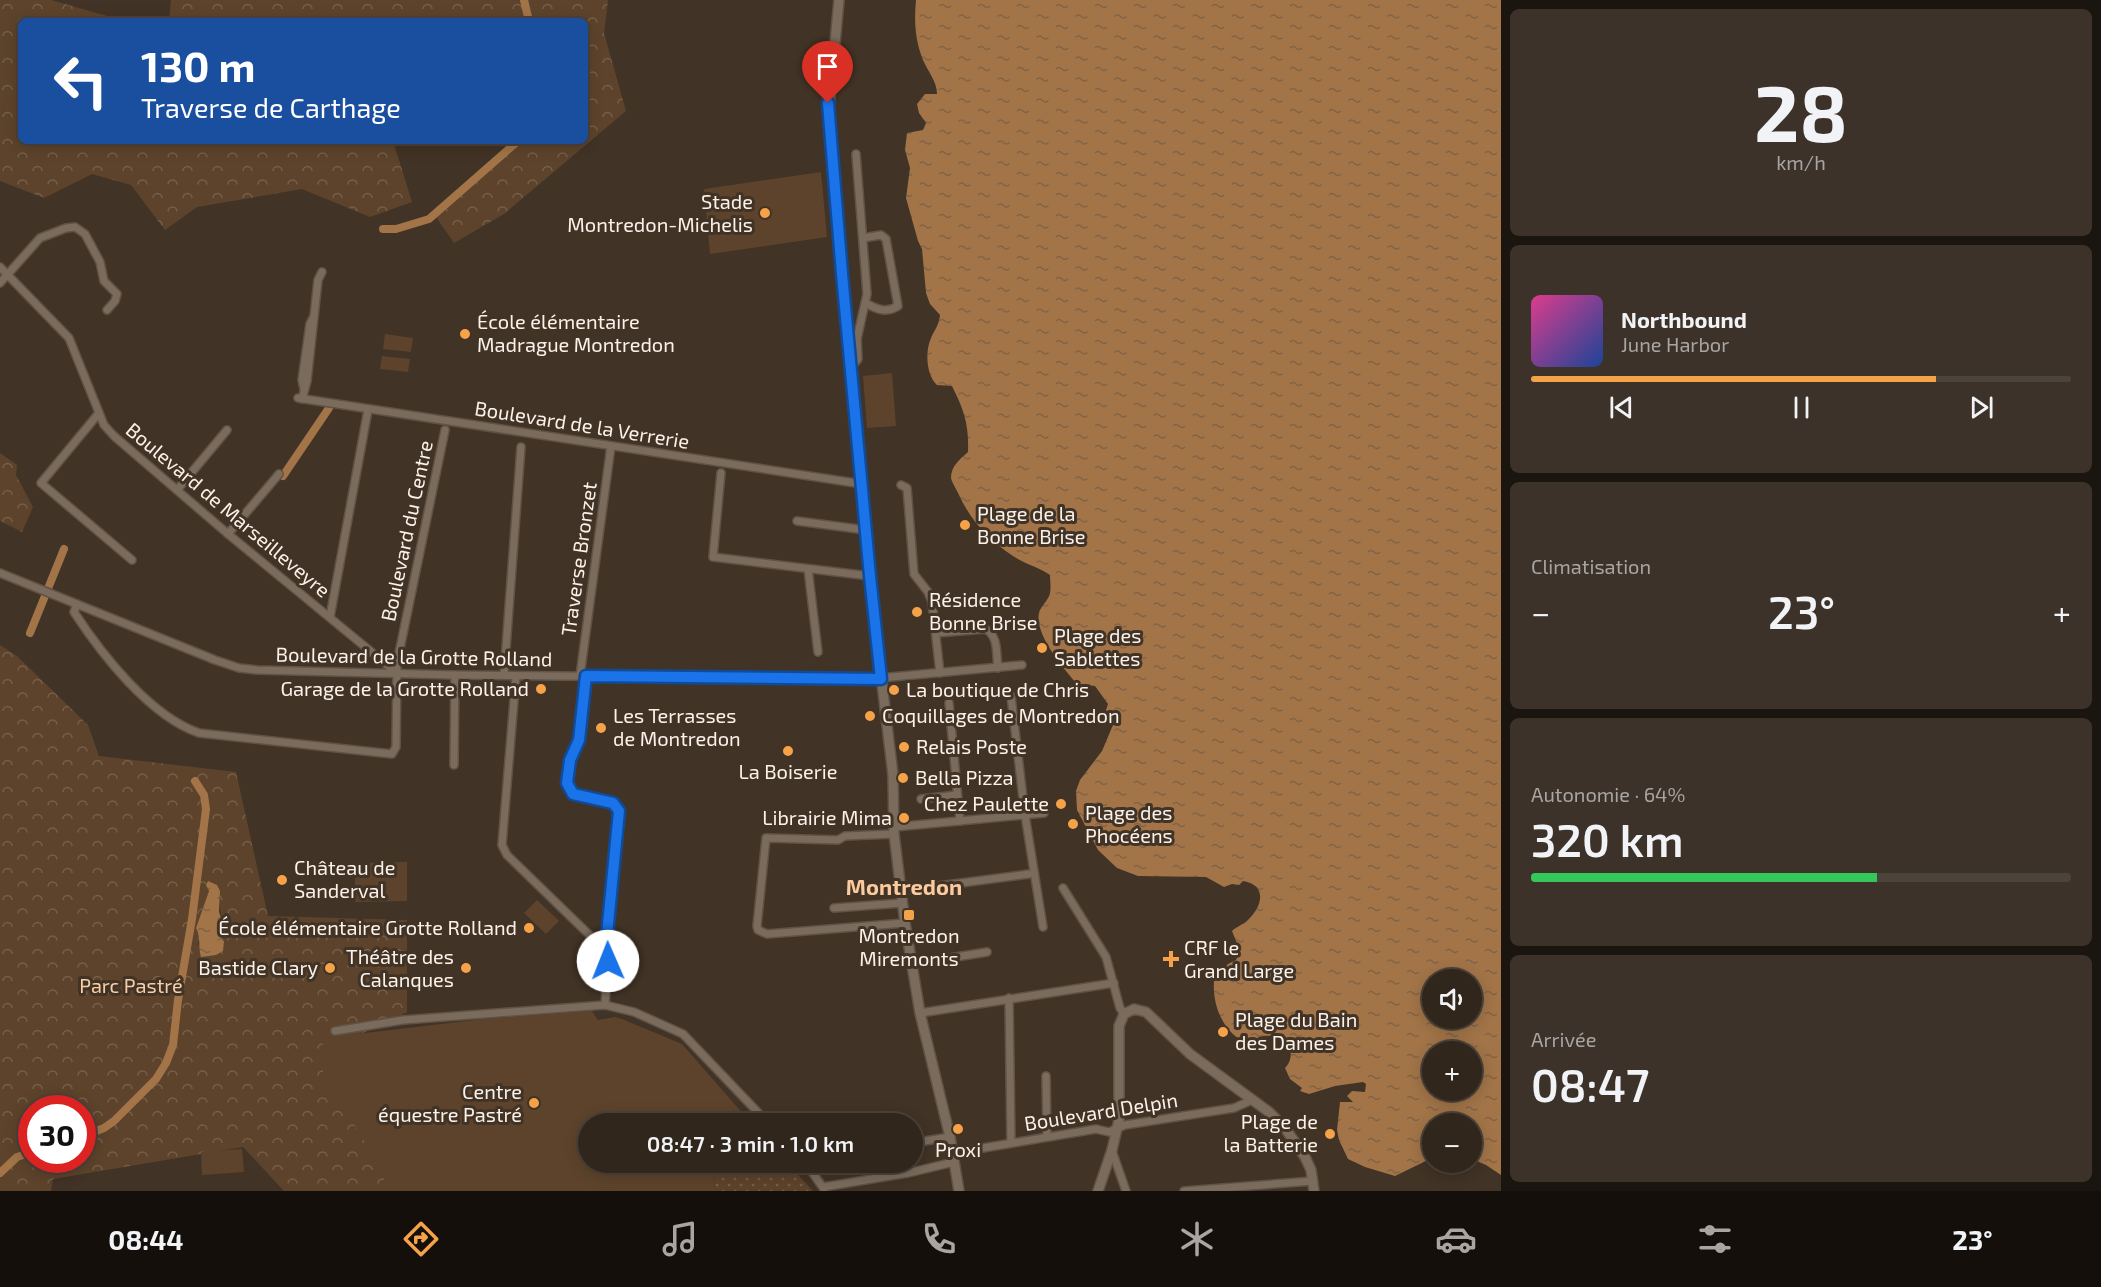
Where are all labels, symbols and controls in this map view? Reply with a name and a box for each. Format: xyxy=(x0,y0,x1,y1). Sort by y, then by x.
text: 130 m xyxy=(141,40,256,90)
pin xyxy=(802,41,853,103)
icon: left xyxy=(42,42,120,120)
icon: arrive xyxy=(811,50,844,83)
text: 28 xyxy=(1754,64,1848,158)
text: Traverse de Carthage xyxy=(141,91,401,123)
text: km/h xyxy=(1776,150,1826,174)
place label: Stade Montredon-Michelis xyxy=(567,189,753,236)
marker: Stade Montredon-Michelis xyxy=(758,206,772,220)
text: Northbound xyxy=(1621,306,1747,332)
place label: École élémentaire Madrague Montredon xyxy=(477,309,675,356)
marker: École élémentaire Madrague Montredon xyxy=(458,327,472,341)
text: June Harbor xyxy=(1621,332,1729,356)
icon: previous xyxy=(1605,391,1638,424)
icon: pause xyxy=(1785,391,1818,424)
icon: next xyxy=(1965,391,1998,424)
street label: Boulevard de la Verrerie xyxy=(473,395,691,453)
street label: Boulevard de Marseilleveyre xyxy=(122,417,336,602)
street label: Boulevard du Centre xyxy=(375,438,437,623)
street label: Traverse Bronzet xyxy=(555,480,601,637)
place label: Plage de la Bonne Brise xyxy=(977,501,1085,548)
marker: Plage de la Bonne Brise xyxy=(958,518,972,532)
text: Climatisation xyxy=(1531,554,1651,578)
text: 23° xyxy=(1768,584,1835,638)
place label: Résidence Bonne Brise xyxy=(929,587,1037,634)
text: − xyxy=(1531,592,1550,632)
text: + xyxy=(2053,592,2071,632)
marker: Résidence Bonne Brise xyxy=(910,605,924,619)
place label: Plage des Sablettes xyxy=(1054,623,1141,670)
marker: Plage des Sablettes xyxy=(1035,641,1049,655)
street label: Boulevard de la Grotte Rolland xyxy=(275,642,553,670)
place label: Garage de la Grotte Rolland xyxy=(280,676,529,700)
place label: La boutique de Chris xyxy=(906,677,1089,701)
marker: Garage de la Grotte Rolland xyxy=(534,682,548,696)
marker: La boutique de Chris xyxy=(887,683,901,697)
place label: Les Terrasses de Montredon xyxy=(613,703,741,750)
place label: Coquillages de Montredon xyxy=(882,703,1120,727)
marker: Coquillages de Montredon xyxy=(863,709,877,723)
marker: Les Terrasses de Montredon xyxy=(594,721,608,735)
place label: Relais Poste xyxy=(916,734,1027,758)
marker: Relais Poste xyxy=(897,740,911,754)
marker: La Boiserie xyxy=(781,744,795,758)
place label: La Boiserie xyxy=(738,759,838,783)
place label: Bella Pizza xyxy=(915,765,1014,789)
marker: Bella Pizza xyxy=(896,771,910,785)
text: Autonomie · 64% xyxy=(1531,782,1685,806)
place label: Chez Paulette xyxy=(924,791,1049,815)
marker: Chez Paulette xyxy=(1054,797,1068,811)
place label: Plage des Phocéens xyxy=(1085,800,1173,847)
place label: Librairie Mima xyxy=(762,805,892,829)
marker: Librairie Mima xyxy=(897,811,911,825)
text: 320 km xyxy=(1531,812,1684,866)
marker: Plage des Phocéens xyxy=(1066,817,1080,831)
place label: Château de Sanderval xyxy=(294,855,395,902)
marker: Château de Sanderval xyxy=(275,873,289,887)
district label: Montredon xyxy=(846,873,962,899)
marker: Montredon Miremonts xyxy=(902,908,916,922)
place label: École élémentaire Grotte Rolland xyxy=(218,915,517,939)
marker: École élémentaire Grotte Rolland xyxy=(522,921,536,935)
place label: Montredon Miremonts xyxy=(858,923,960,970)
position arrow xyxy=(576,929,640,993)
place label: CRF le Grand Large xyxy=(1184,935,1294,982)
place label: Théâtre des Calanques xyxy=(346,944,454,991)
marker: CRF le Grand Large xyxy=(1162,950,1180,968)
place label: Bastide Clary xyxy=(198,955,318,979)
marker: Bastide Clary xyxy=(323,961,337,975)
marker: Théâtre des Calanques xyxy=(459,961,473,975)
map controls xyxy=(1422,969,1482,1173)
button: sound xyxy=(1422,969,1482,1029)
park label: Parc Pastré xyxy=(79,973,183,997)
place label: Plage du Bain des Dames xyxy=(1235,1007,1357,1054)
marker: Plage du Bain des Dames xyxy=(1216,1025,1230,1039)
text: Arrivée xyxy=(1531,1027,1596,1051)
button: + xyxy=(1422,1041,1482,1101)
text: 08:47 xyxy=(1531,1057,1649,1111)
place label: Centre équestre Pastré xyxy=(378,1079,522,1126)
street label: Boulevard Delpin xyxy=(1022,1087,1179,1135)
speed limit sign: 30 xyxy=(18,1095,96,1173)
marker: Centre équestre Pastré xyxy=(527,1096,541,1110)
place label: Plage de la Batterie xyxy=(1224,1109,1318,1156)
button: − xyxy=(1422,1113,1482,1173)
marker: Proxi xyxy=(951,1122,965,1136)
marker: Plage de la Batterie xyxy=(1323,1127,1337,1141)
text: 08:47 · 3 min · 1.0 km xyxy=(647,1130,854,1156)
place label: Proxi xyxy=(935,1137,981,1161)
icon: directions xyxy=(400,1218,442,1260)
icon: music xyxy=(659,1218,701,1260)
icon: phone xyxy=(918,1218,960,1260)
icon: climate xyxy=(1176,1218,1218,1260)
icon: car xyxy=(1435,1218,1477,1260)
icon: filters xyxy=(1694,1218,1736,1260)
text: 08:44 xyxy=(108,1223,184,1255)
text: 23° xyxy=(1952,1223,1993,1255)

